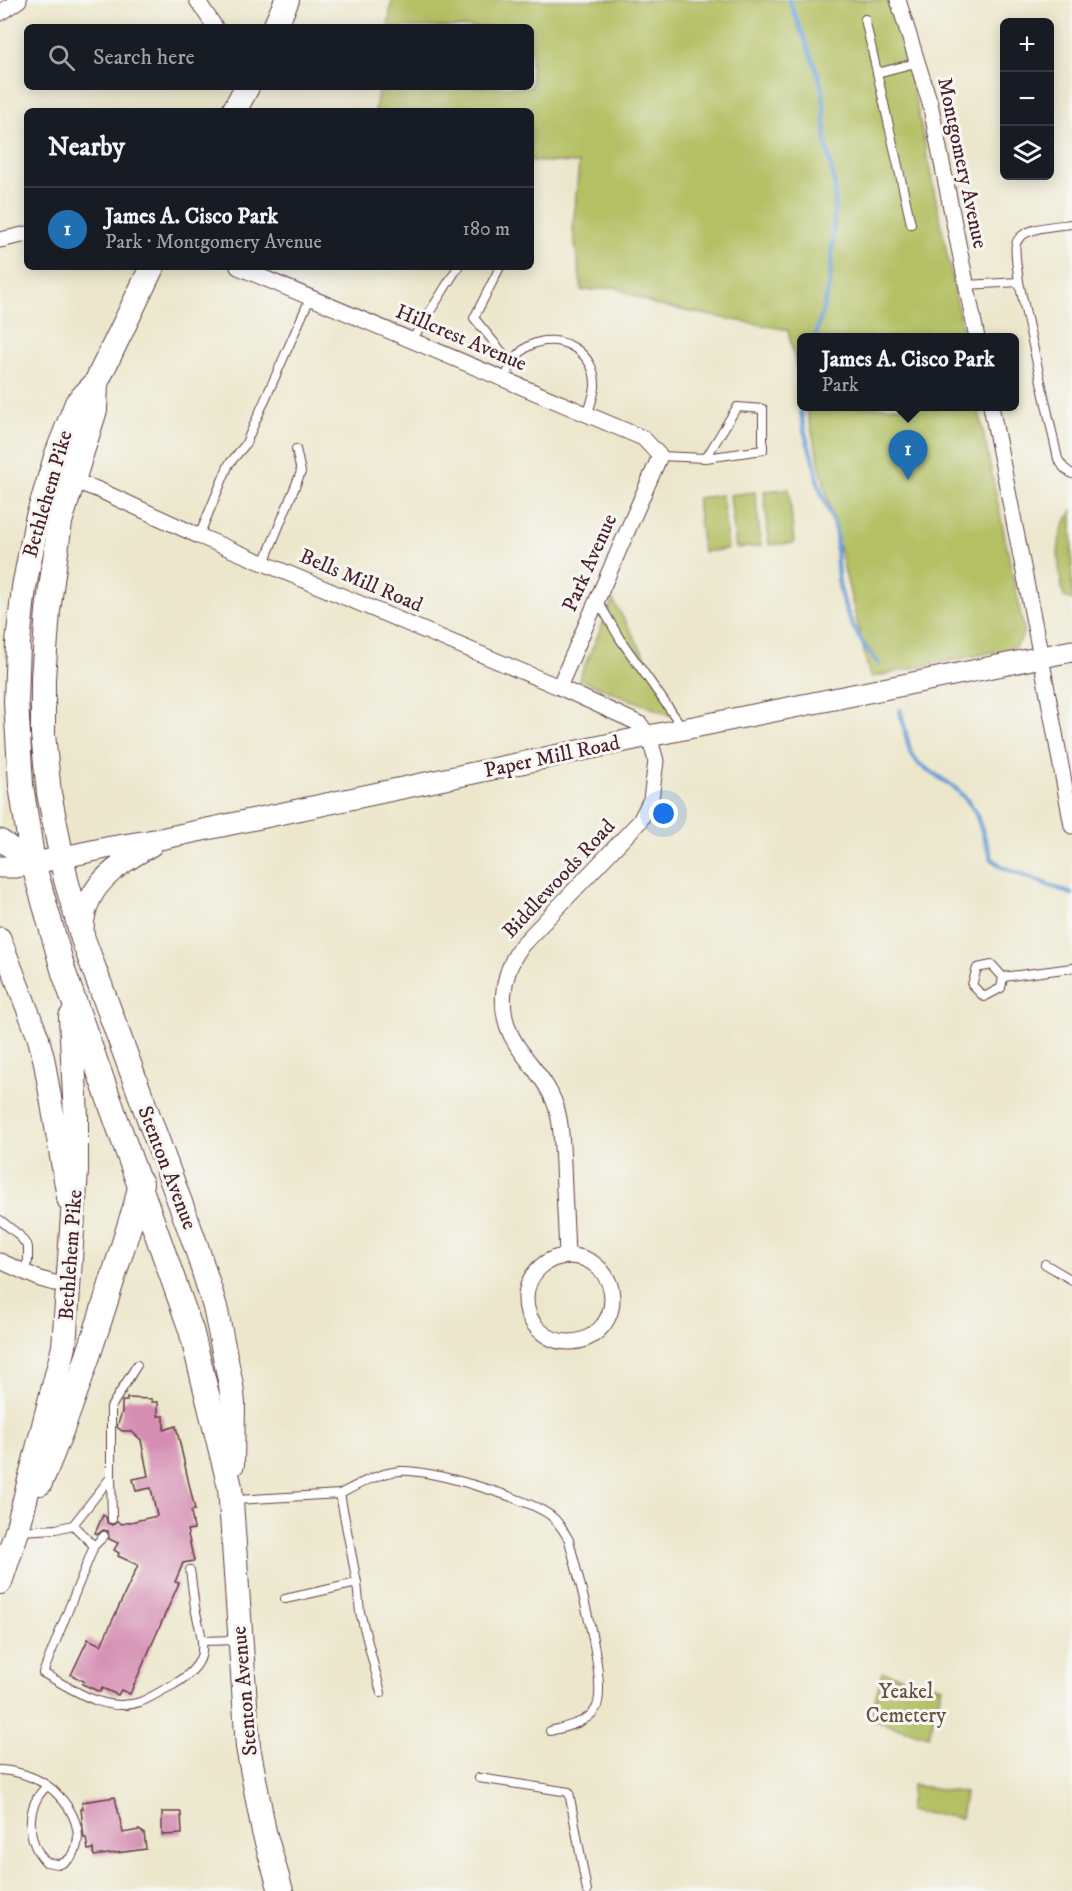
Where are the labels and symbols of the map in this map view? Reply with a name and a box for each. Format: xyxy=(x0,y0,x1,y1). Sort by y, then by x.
street label: Montgomery Avenue xyxy=(931,75,993,251)
street label: Hillcrest Avenue xyxy=(392,299,531,377)
street label: Bethlehem Pike xyxy=(17,427,79,561)
pin: 1 xyxy=(888,430,928,480)
street label: Park Avenue xyxy=(557,510,623,616)
street label: Bells Mill Road xyxy=(295,543,427,619)
street label: Paper Mill Road xyxy=(482,730,623,784)
your location xyxy=(649,799,678,828)
street label: Biddlewoods Road xyxy=(497,814,621,944)
street label: Stenton Avenue xyxy=(132,1103,203,1234)
street label: Bethlehem Pike xyxy=(53,1188,89,1321)
street label: Stenton Avenue xyxy=(226,1625,264,1757)
park label: Yeakel Cemetery xyxy=(866,1679,947,1729)

